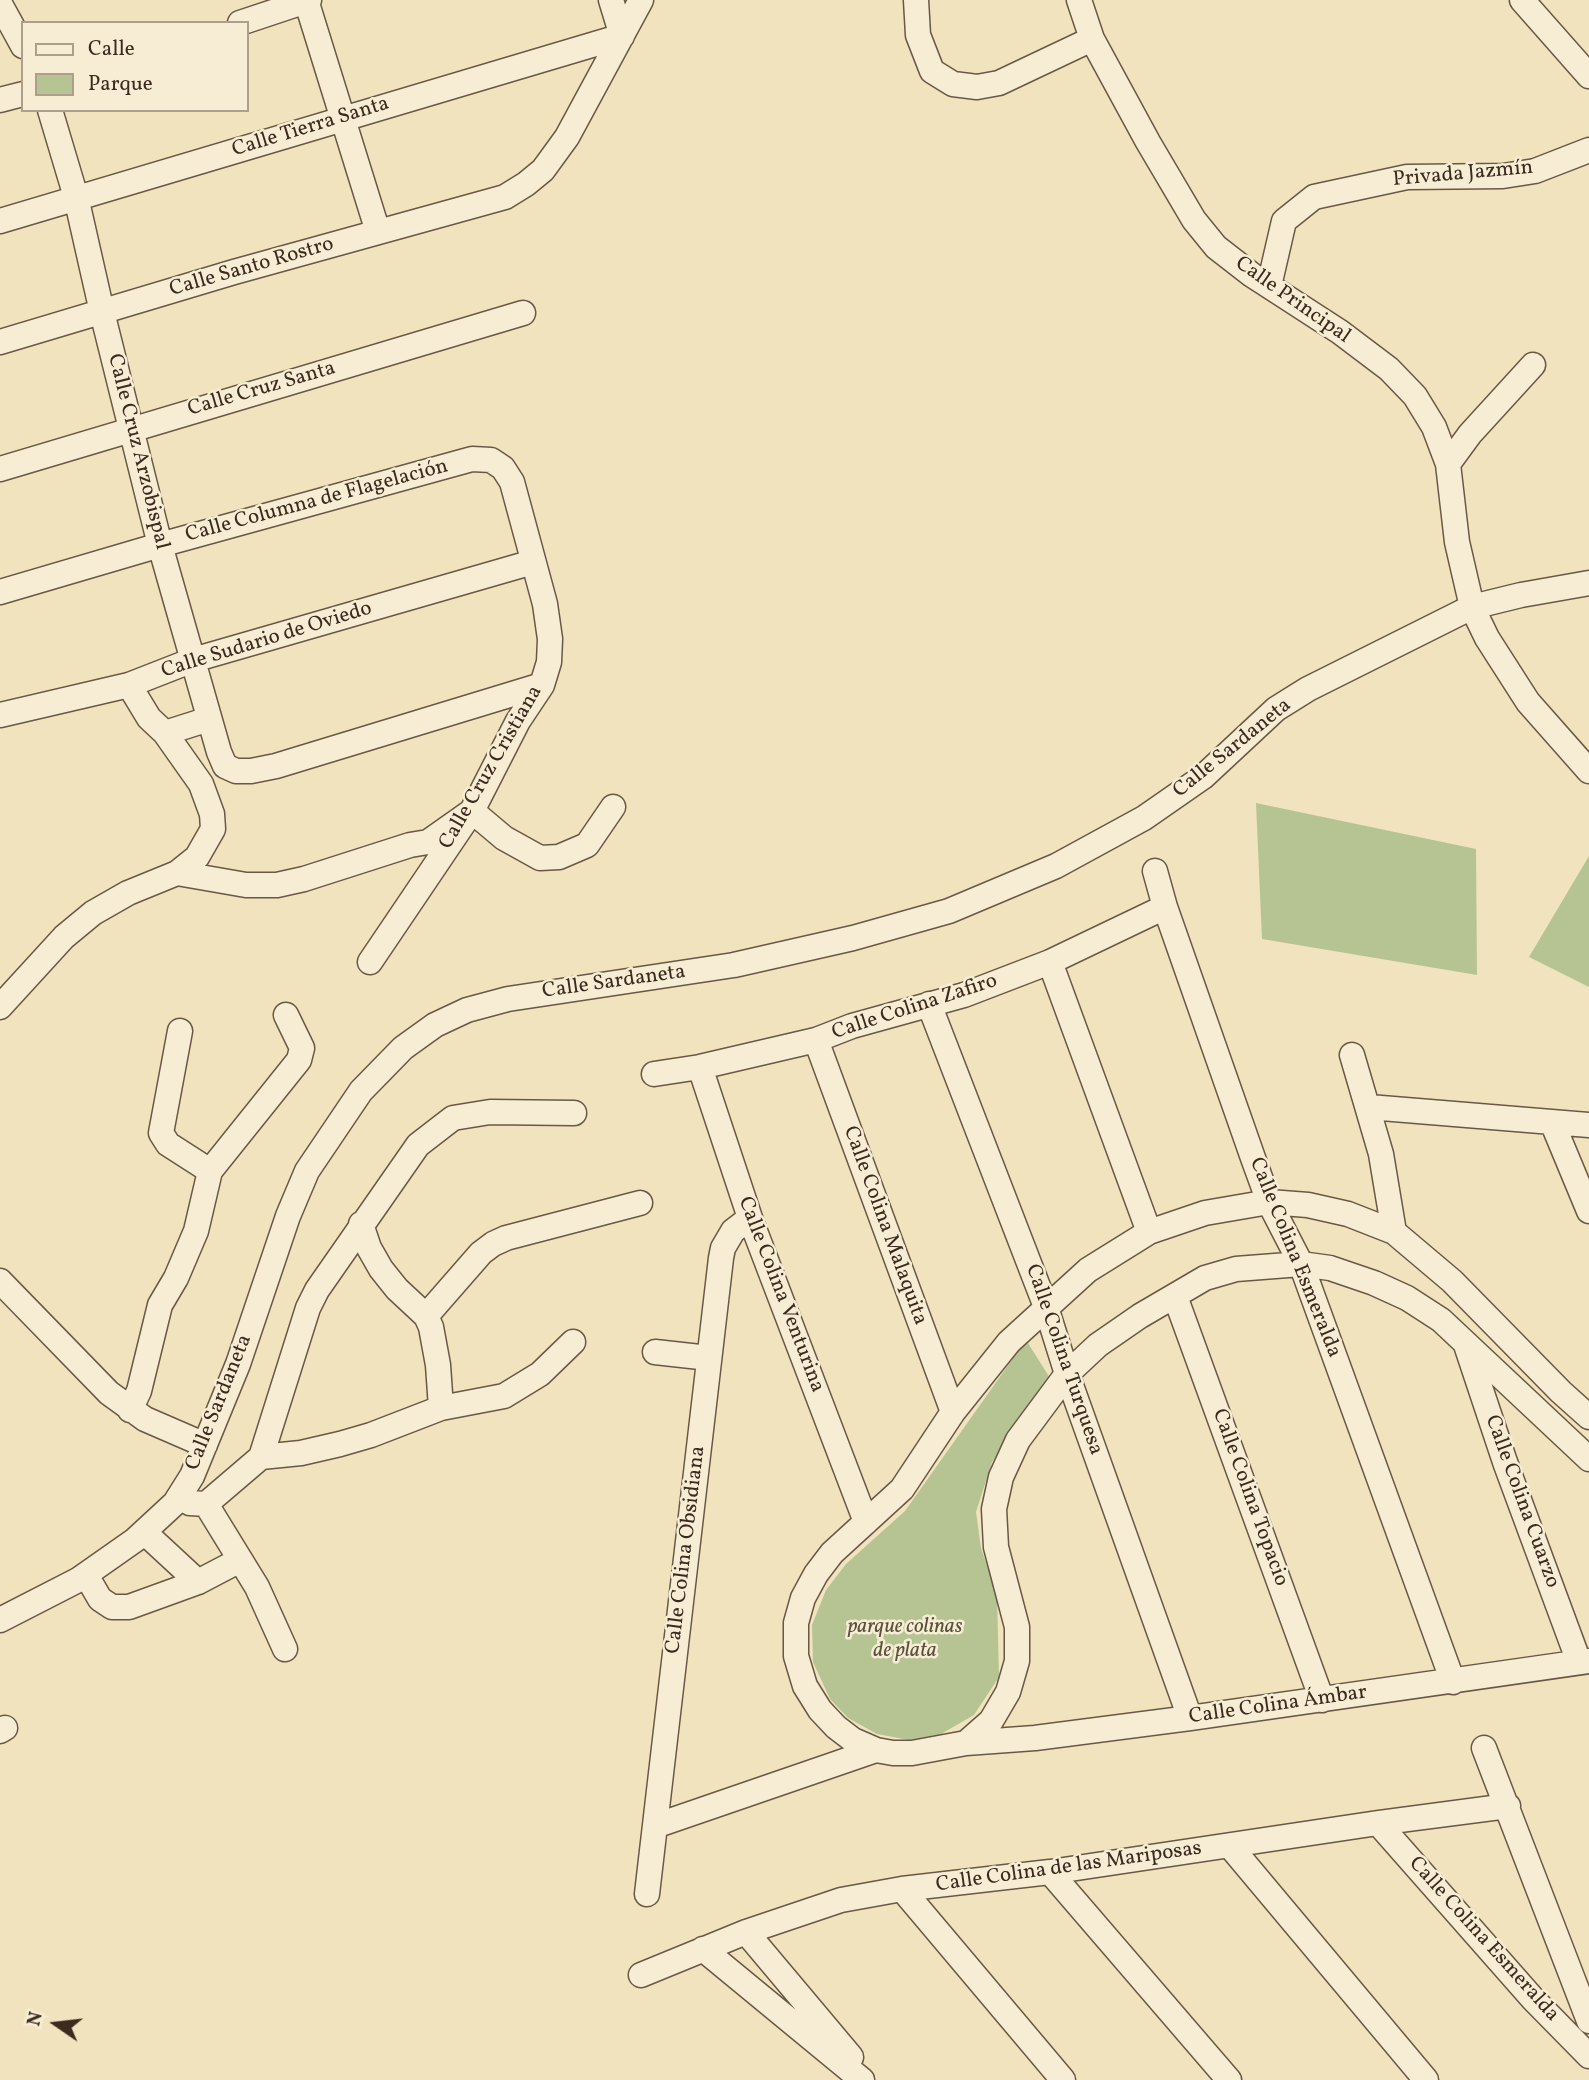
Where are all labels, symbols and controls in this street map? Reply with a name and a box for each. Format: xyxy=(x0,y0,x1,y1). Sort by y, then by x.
legend xyxy=(21,21,248,112)
text: Calle xyxy=(88,35,135,64)
text: Parque xyxy=(88,70,153,99)
street label: Calle Tierra Santa xyxy=(229,92,393,164)
street label: Privada Jazmín xyxy=(1392,156,1534,194)
street label: Calle Santo Rostro xyxy=(167,233,337,303)
street label: Calle Principal xyxy=(1229,252,1355,350)
street label: Calle Cruz Arzobispal xyxy=(101,352,173,552)
street label: Calle Cruz Santa xyxy=(185,357,339,423)
street label: Calle Columna de Flagelación xyxy=(183,455,451,549)
street label: Calle Sudario de Oviedo xyxy=(159,597,375,685)
street label: Calle Cruz Cristiana xyxy=(435,682,549,854)
street label: Calle Sardaneta xyxy=(1169,694,1297,804)
street label: Calle Sardaneta xyxy=(541,960,687,1006)
street label: Calle Colina Zafiro xyxy=(829,969,1001,1047)
street label: Calle Colina Malaquita xyxy=(836,1123,932,1329)
street label: Calle Colina Esmeralda xyxy=(1242,1154,1346,1362)
street label: Calle Colina Venturina xyxy=(731,1194,829,1396)
street label: Calle Colina Turquesa xyxy=(1019,1261,1107,1459)
street label: Calle Sardaneta xyxy=(181,1331,259,1475)
street label: Calle Colina Topacio xyxy=(1205,1406,1293,1590)
street label: Calle Colina Cuarzo xyxy=(1478,1412,1564,1592)
street label: Calle Colina Obsidiana xyxy=(662,1445,712,1655)
park label: parque colinas de plata xyxy=(848,1615,962,1665)
street label: Calle Colina Ámbar xyxy=(1187,1681,1369,1731)
street label: Calle Colina de las Mariposas xyxy=(935,1837,1203,1899)
street label: Calle Colina Esmeralda xyxy=(1402,1852,1564,2028)
north arrow xyxy=(21,1989,91,2059)
text: N xyxy=(21,2009,50,2029)

